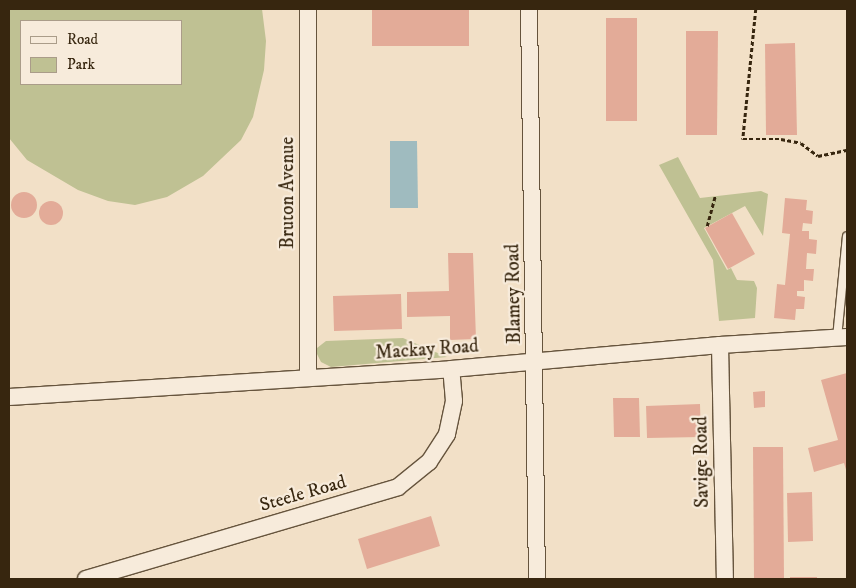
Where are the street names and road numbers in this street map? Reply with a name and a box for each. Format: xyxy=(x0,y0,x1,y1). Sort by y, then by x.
street label: Bruton Avenue xyxy=(277,137,299,249)
street label: Blamey Road xyxy=(502,244,526,344)
street label: Mackay Road xyxy=(375,335,479,365)
street label: Savige Road xyxy=(690,416,714,508)
street label: Steele Road xyxy=(257,471,349,517)

